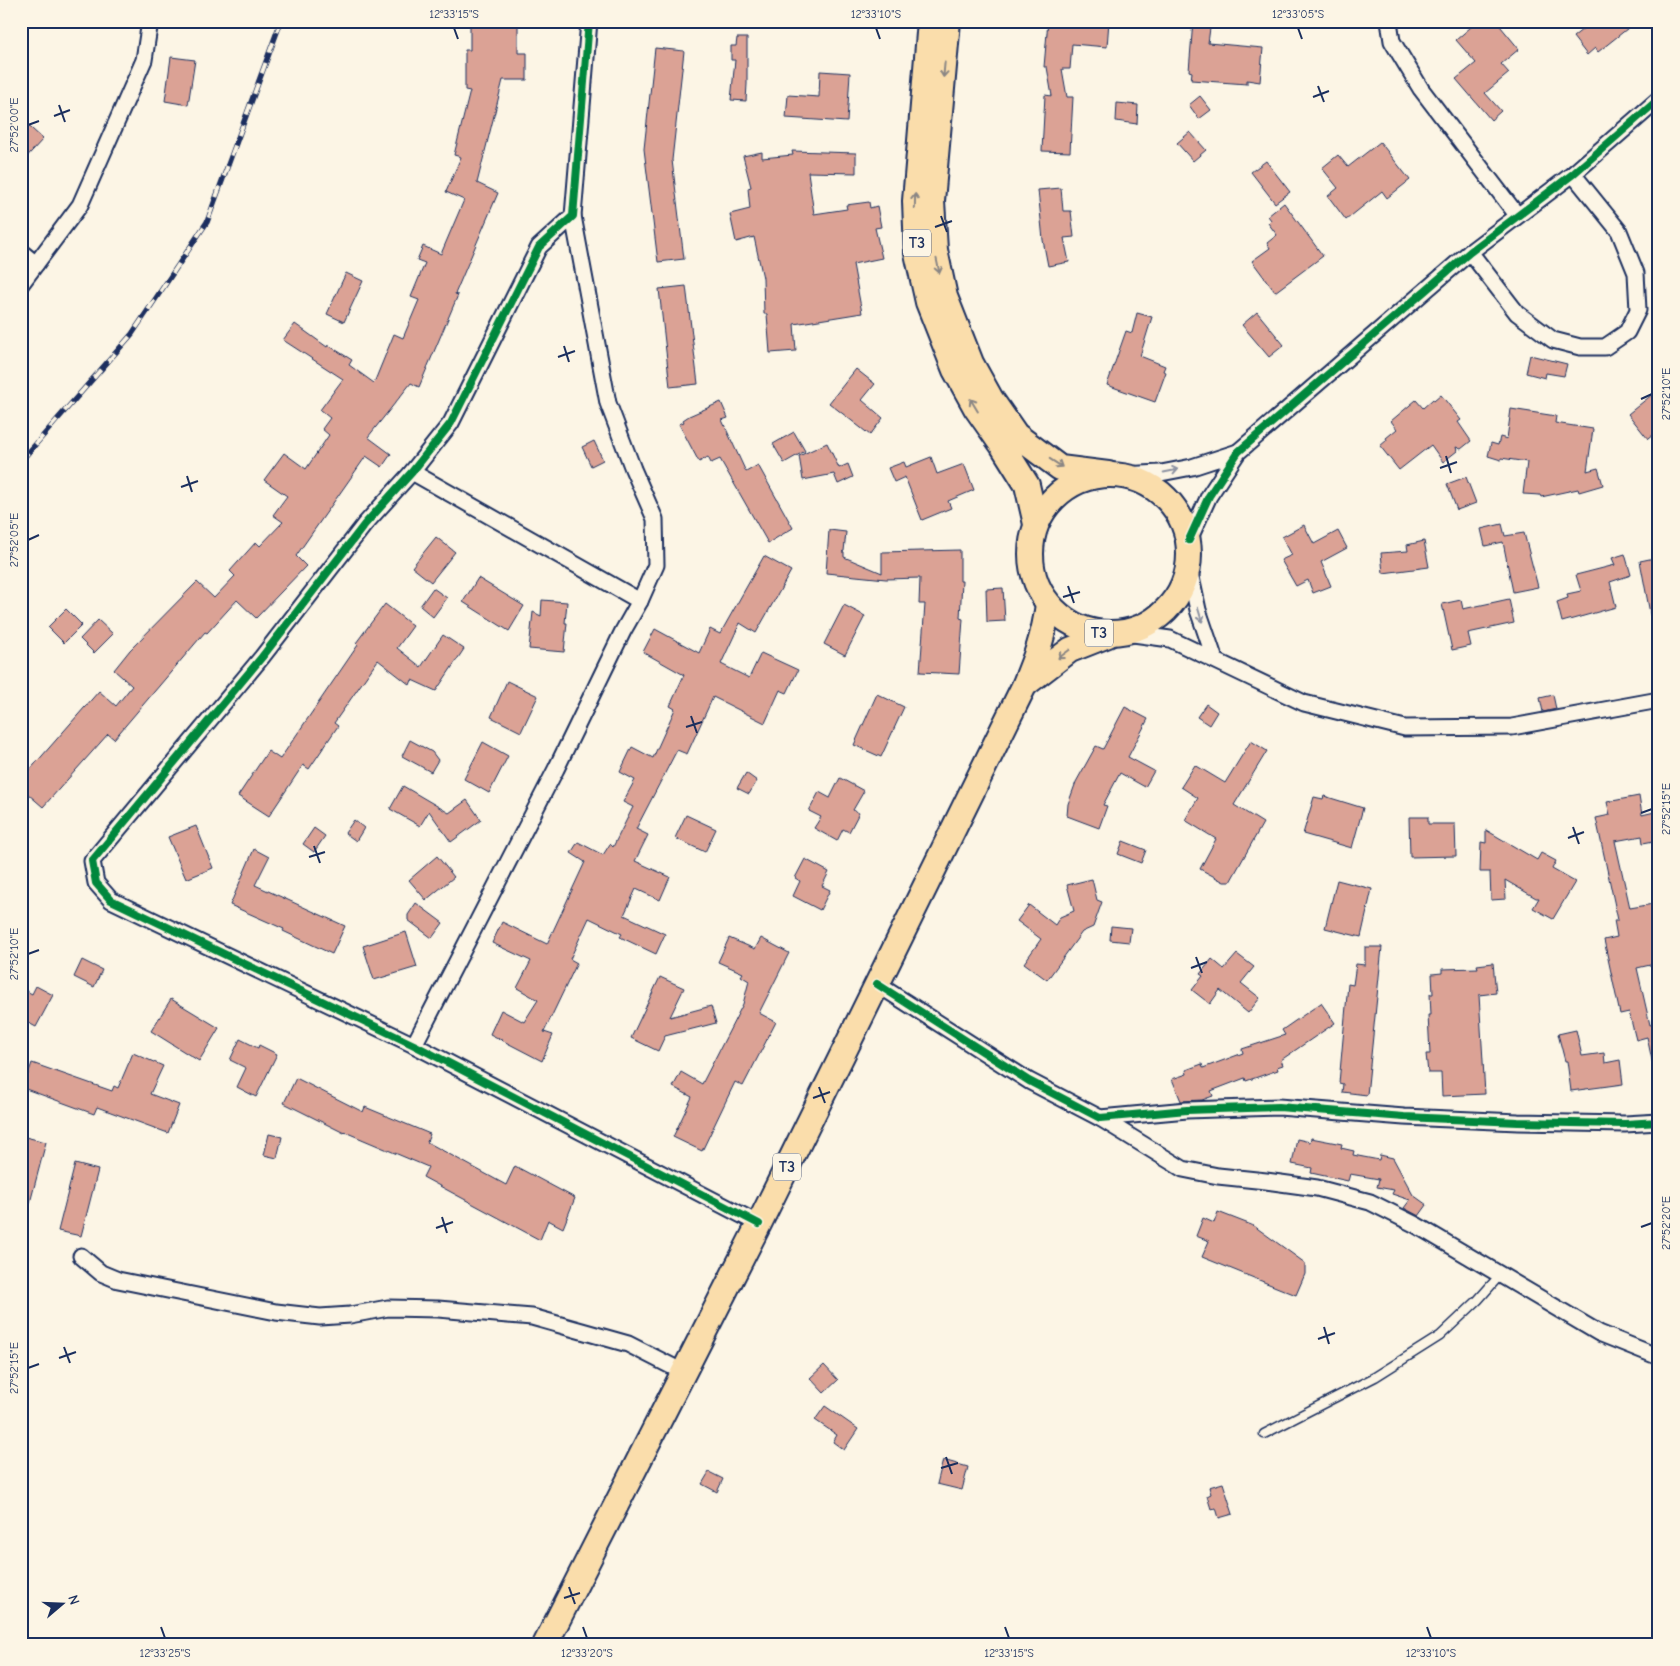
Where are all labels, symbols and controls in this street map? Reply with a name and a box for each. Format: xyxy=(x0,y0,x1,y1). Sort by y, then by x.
text: 12°33'15"S xyxy=(429,7,479,21)
text: 12°33'10"S xyxy=(851,7,902,21)
text: 12°33'05"S xyxy=(1272,7,1324,21)
one-way arrow xyxy=(939,62,948,78)
text: 27°52'00"E xyxy=(7,97,21,153)
one-way arrow xyxy=(910,194,920,210)
road number: T3 xyxy=(903,230,931,256)
one-way arrow xyxy=(934,258,943,274)
text: 27°52'10"E xyxy=(1659,368,1673,420)
one-way arrow xyxy=(969,398,978,413)
one-way arrow xyxy=(1048,459,1062,469)
one-way arrow xyxy=(1163,466,1179,475)
text: 27°52'05"E xyxy=(7,513,21,567)
one-way arrow xyxy=(1196,607,1205,622)
road number: T3 xyxy=(1085,620,1113,646)
one-way arrow xyxy=(1058,649,1071,660)
text: 27°52'15"E xyxy=(1659,783,1673,835)
text: 27°52'10"E xyxy=(7,928,21,980)
road number: T3 xyxy=(773,1154,801,1180)
text: 27°52'20"E xyxy=(1659,1196,1673,1250)
text: 27°52'15"E xyxy=(7,1342,21,1394)
north arrow xyxy=(38,1578,88,1628)
text: N xyxy=(64,1593,83,1607)
text: 12°33'25"S xyxy=(139,1646,191,1660)
text: 12°33'20"S xyxy=(561,1646,613,1660)
text: 12°33'15"S xyxy=(984,1646,1034,1660)
text: 12°33'10"S xyxy=(1406,1646,1457,1660)

